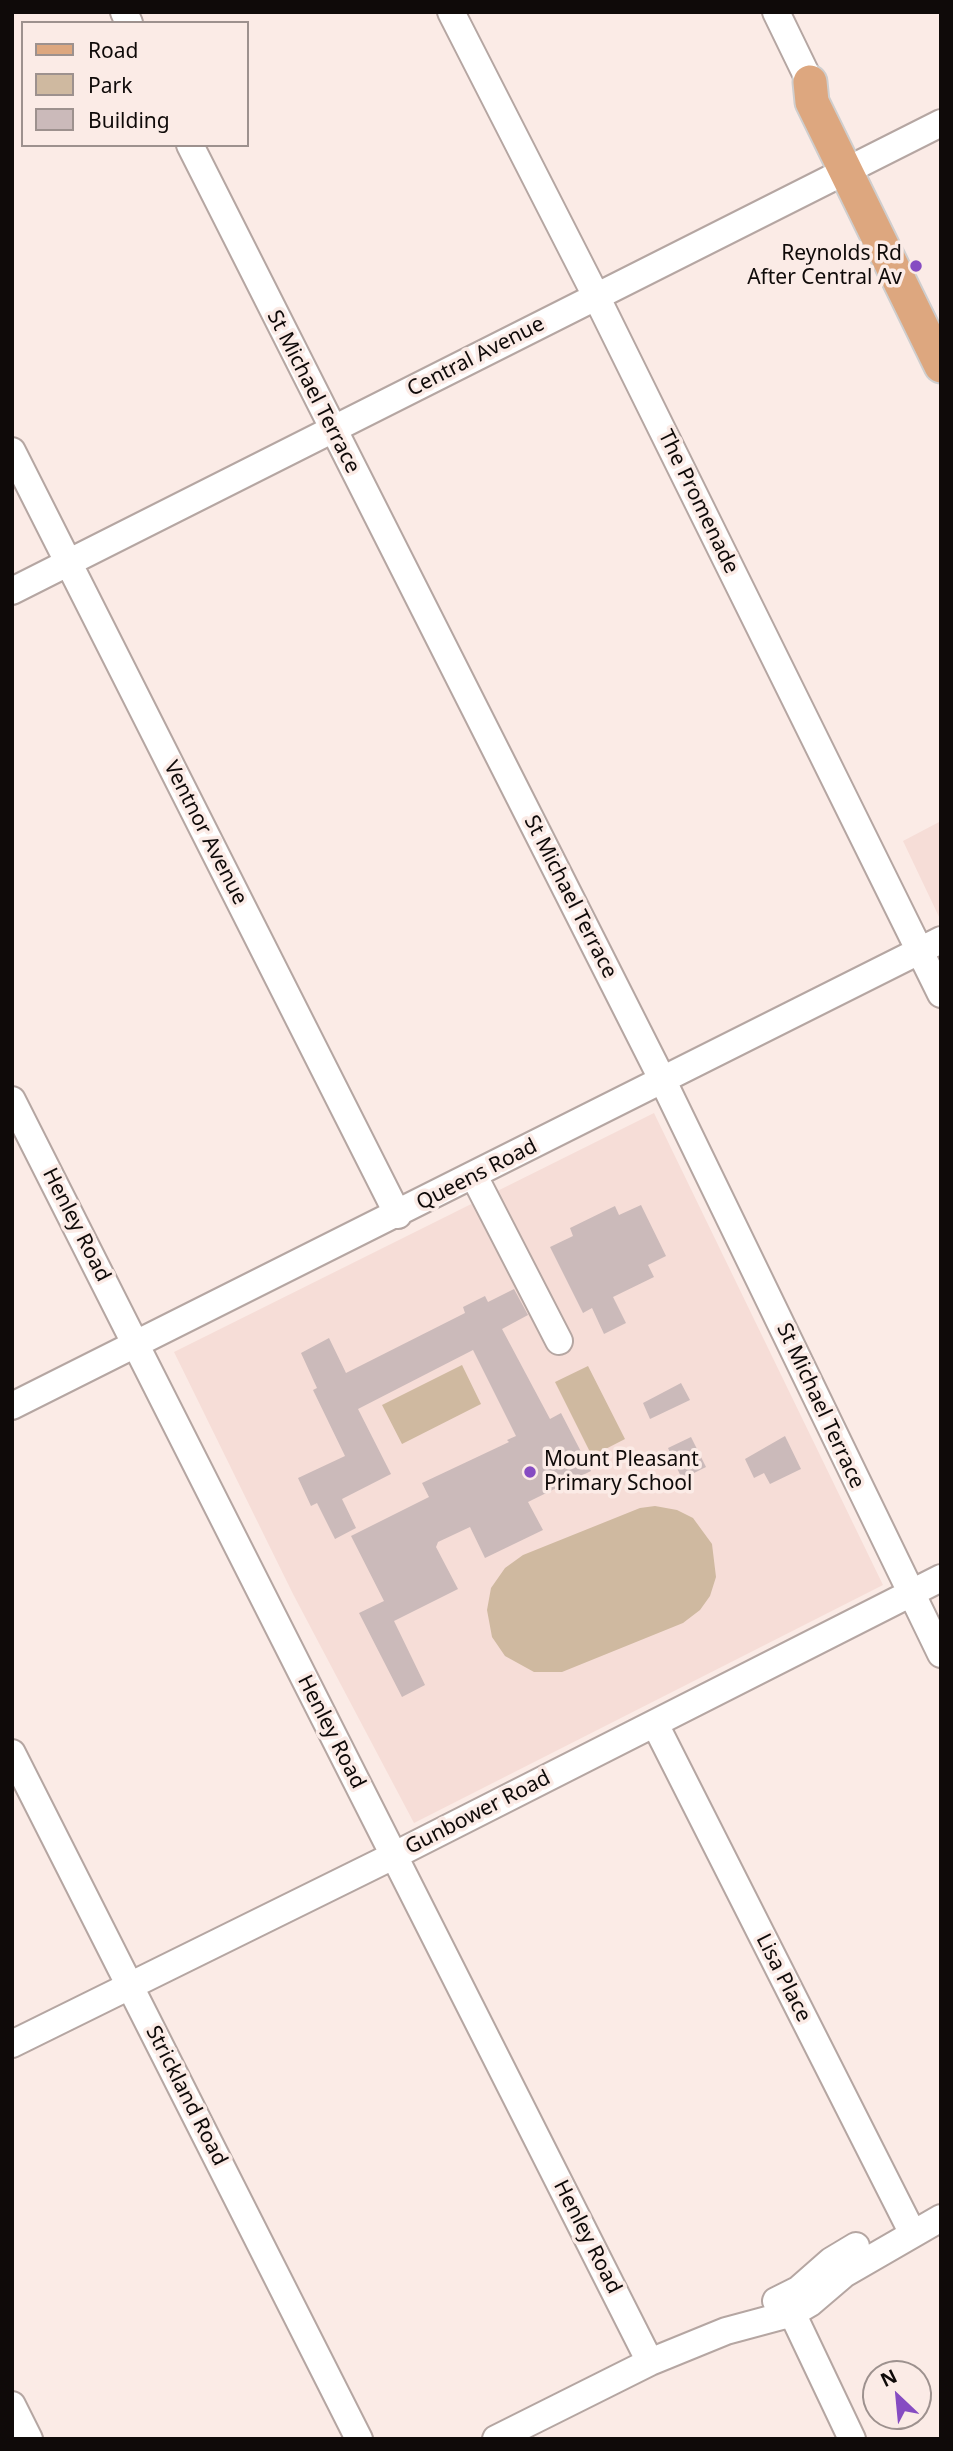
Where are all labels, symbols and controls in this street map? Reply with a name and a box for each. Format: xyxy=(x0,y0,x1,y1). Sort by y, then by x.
legend xyxy=(21,21,248,147)
text: Road xyxy=(88,36,138,64)
text: Park xyxy=(88,71,132,99)
text: Building xyxy=(88,106,170,134)
place label: Reynolds Rd After Central Av xyxy=(747,241,902,291)
marker: Reynolds Rd After Central Av xyxy=(908,258,924,274)
street label: St Michael Terrace xyxy=(261,306,365,478)
street label: Central Avenue xyxy=(403,312,549,402)
street label: The Promenade xyxy=(652,426,744,578)
street label: Ventnor Avenue xyxy=(158,757,252,909)
street label: St Michael Terrace xyxy=(518,811,622,983)
street label: Queens Road xyxy=(412,1134,542,1216)
street label: Henley Road xyxy=(37,1164,115,1286)
street label: St Michael Terrace xyxy=(771,1319,869,1493)
place label: Mount Pleasant Primary School xyxy=(544,1447,699,1497)
marker: Mount Pleasant Primary School xyxy=(522,1464,538,1480)
street label: Henley Road xyxy=(292,1671,370,1793)
street label: Gunbower Road xyxy=(401,1766,555,1860)
street label: Lisa Place xyxy=(750,1930,816,2026)
street label: Strickland Road xyxy=(140,2022,232,2170)
street label: Henley Road xyxy=(548,2176,626,2298)
north arrow xyxy=(862,2360,932,2430)
text: N xyxy=(876,2363,901,2393)

